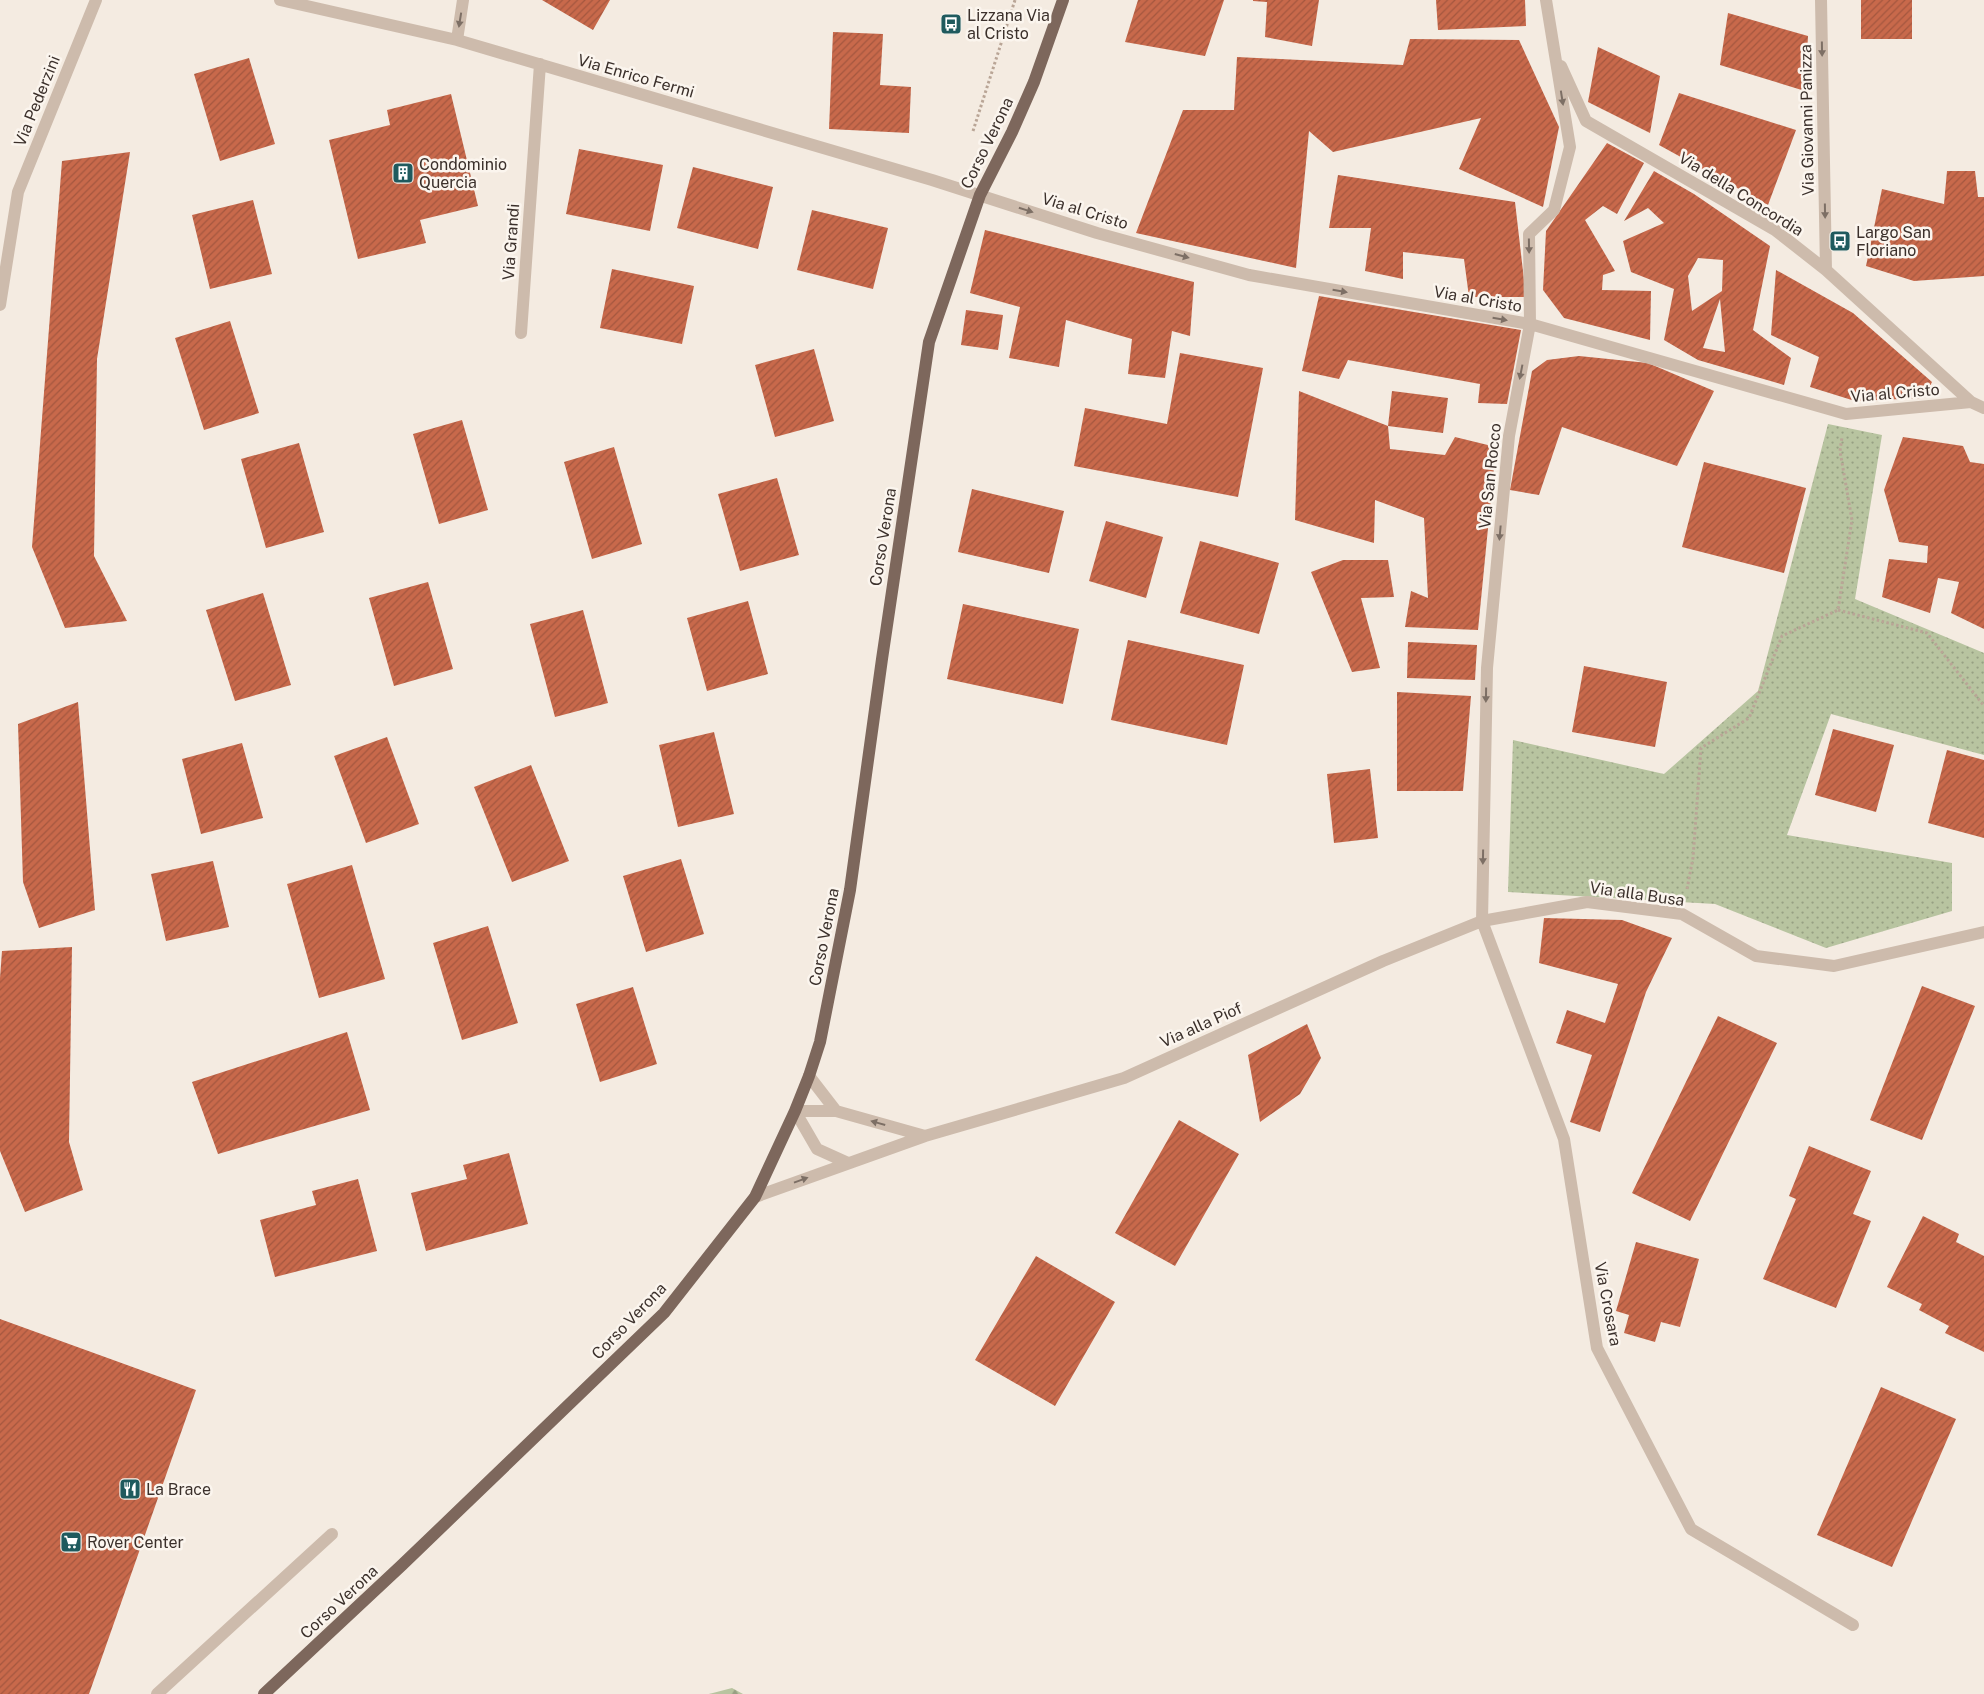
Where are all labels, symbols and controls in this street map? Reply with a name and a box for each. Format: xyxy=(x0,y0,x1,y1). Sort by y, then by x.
place label: Lizzana Via al Cristo xyxy=(967,6,1050,43)
one-way arrow xyxy=(456,12,464,28)
bus stop icon: Lizzana Via al Cristo xyxy=(939,12,963,36)
one-way arrow xyxy=(1818,41,1826,57)
street label: Via Giovanni Panizza xyxy=(1796,44,1818,196)
street label: Via Enrico Fermi xyxy=(575,50,697,102)
street label: Via Pederzini xyxy=(10,53,64,149)
one-way arrow xyxy=(1559,90,1567,106)
street label: Corso Verona xyxy=(957,94,1017,192)
street label: Via della Concordia xyxy=(1675,148,1807,240)
place label: Condominio Quercia xyxy=(419,155,507,192)
building icon: Condominio Quercia xyxy=(391,161,415,185)
street label: Via al Cristo xyxy=(1040,189,1130,233)
street label: Via Grandi xyxy=(499,203,523,281)
one-way arrow xyxy=(1821,203,1829,219)
one-way arrow xyxy=(1019,206,1034,214)
place label: Largo San Floriano xyxy=(1856,223,1931,260)
bus stop icon: Largo San Floriano xyxy=(1828,229,1852,253)
one-way arrow xyxy=(1525,239,1533,255)
one-way arrow xyxy=(1174,252,1189,260)
street label: Via al Cristo xyxy=(1432,282,1524,316)
one-way arrow xyxy=(1333,287,1349,295)
one-way arrow xyxy=(1493,316,1509,324)
one-way arrow xyxy=(1517,365,1525,380)
street label: Via al Cristo xyxy=(1850,380,1940,406)
street label: Via San Rocco xyxy=(1475,422,1505,530)
street label: Corso Verona xyxy=(866,487,900,587)
one-way arrow xyxy=(1495,525,1503,541)
one-way arrow xyxy=(1482,687,1490,703)
one-way arrow xyxy=(1479,850,1487,866)
street label: Via alla Busa xyxy=(1588,878,1686,910)
street label: Corso Verona xyxy=(805,887,843,987)
street label: Via alla Piof xyxy=(1157,998,1245,1052)
one-way arrow xyxy=(870,1118,885,1126)
one-way arrow xyxy=(794,1176,809,1183)
street label: Via Crosara xyxy=(1591,1260,1625,1348)
street label: Corso Verona xyxy=(588,1279,670,1363)
restaurant icon: La Brace xyxy=(118,1477,142,1501)
place label: La Brace xyxy=(146,1480,211,1499)
supermarket icon: Rover Center xyxy=(59,1530,83,1554)
place label: Rover Center xyxy=(87,1533,184,1552)
street label: Corso Verona xyxy=(296,1561,382,1643)

